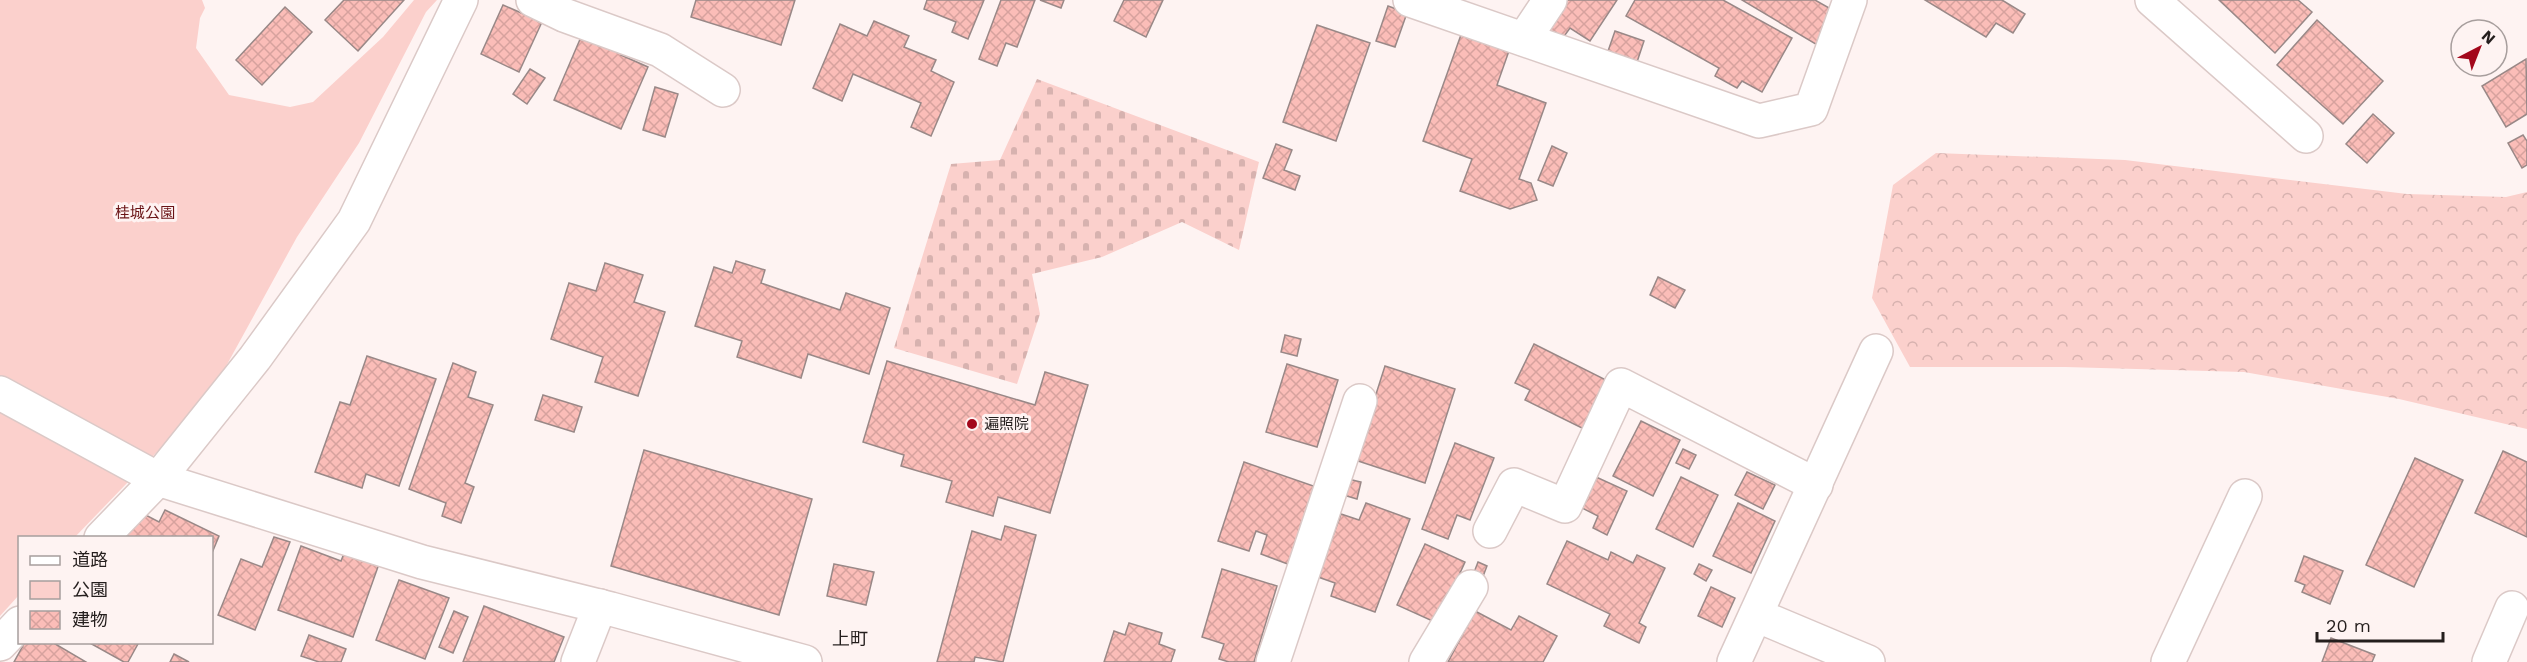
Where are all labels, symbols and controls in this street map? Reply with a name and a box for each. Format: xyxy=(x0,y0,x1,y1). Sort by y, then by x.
north arrow xyxy=(2449,18,2509,78)
text: N xyxy=(2478,26,2499,48)
park label: 桂城公園 xyxy=(115,204,175,222)
place label: 遍照院 xyxy=(984,415,1029,433)
marker: 遍照院 xyxy=(965,417,979,431)
legend xyxy=(18,536,213,644)
text: 道路 xyxy=(72,549,108,570)
text: 公園 xyxy=(72,579,108,600)
scale bar xyxy=(2317,605,2443,643)
text: 建物 xyxy=(72,609,108,630)
text: 20 m xyxy=(2326,615,2371,636)
district label: 上町 xyxy=(832,628,868,649)

